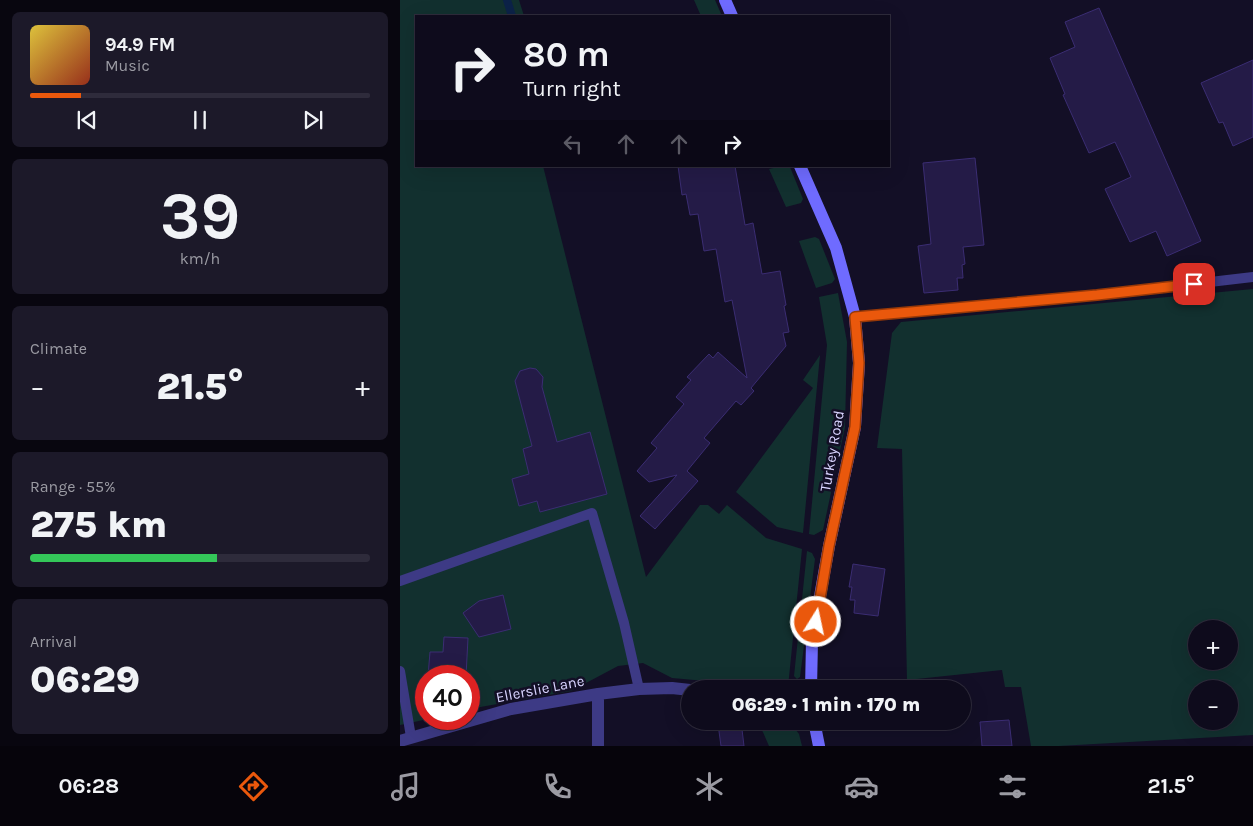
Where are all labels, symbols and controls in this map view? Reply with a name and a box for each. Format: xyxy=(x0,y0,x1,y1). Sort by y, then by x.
text: 94.9 FM xyxy=(105,34,175,56)
text: 80 m xyxy=(523,34,610,75)
icon: right xyxy=(440,35,505,100)
text: Music xyxy=(105,56,150,75)
text: Turn right xyxy=(523,76,621,102)
icon: previous xyxy=(73,106,101,134)
icon: pause xyxy=(186,106,214,134)
icon: next xyxy=(299,106,327,134)
icon: left xyxy=(559,130,587,158)
icon: ahead xyxy=(612,130,640,158)
icon: ahead xyxy=(665,130,693,158)
icon: right xyxy=(718,130,746,158)
text: 39 xyxy=(160,178,240,254)
text: km/h xyxy=(180,249,220,268)
pin xyxy=(1173,263,1215,305)
icon: arrive xyxy=(1180,270,1208,298)
text: Climate xyxy=(30,339,87,358)
text: 21.5° xyxy=(156,364,244,409)
text: − xyxy=(30,370,45,403)
text: + xyxy=(355,370,370,403)
street label: Turkey Road xyxy=(816,409,848,493)
text: Range · 55% xyxy=(30,477,116,496)
text: 275 km xyxy=(30,502,167,547)
position arrow xyxy=(789,595,841,647)
map controls xyxy=(1188,620,1238,730)
button: + xyxy=(1188,620,1238,670)
text: Arrival xyxy=(30,632,77,651)
text: 06:29 xyxy=(30,657,140,702)
speed limit sign: 40 xyxy=(415,665,480,730)
street label: Ellerslie Lane xyxy=(494,672,586,706)
button: − xyxy=(1188,680,1238,730)
text: 06:29 · 1 min · 170 m xyxy=(732,694,920,716)
icon: directions xyxy=(236,769,271,804)
icon: music xyxy=(388,769,423,804)
icon: phone xyxy=(540,769,575,804)
icon: climate xyxy=(692,769,727,804)
icon: car xyxy=(844,769,879,804)
icon: filters xyxy=(995,769,1030,804)
text: 06:28 xyxy=(58,773,119,799)
text: 21.5° xyxy=(1147,773,1195,799)

